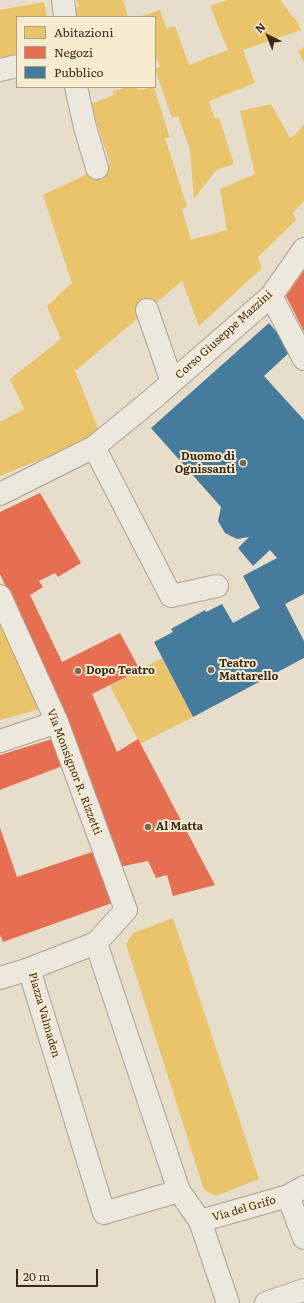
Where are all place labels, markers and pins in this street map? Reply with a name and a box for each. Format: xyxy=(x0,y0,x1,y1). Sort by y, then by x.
place label: Duomo di Ognissanti xyxy=(175,450,235,476)
marker: Duomo di Ognissanti xyxy=(238,458,248,468)
place label: Teatro Mattarello xyxy=(219,657,278,683)
place label: Dopo Teatro xyxy=(86,664,155,678)
marker: Teatro Mattarello xyxy=(206,665,216,675)
marker: Dopo Teatro xyxy=(73,666,83,676)
place label: Al Matta xyxy=(156,820,203,834)
marker: Al Matta xyxy=(143,822,153,832)

